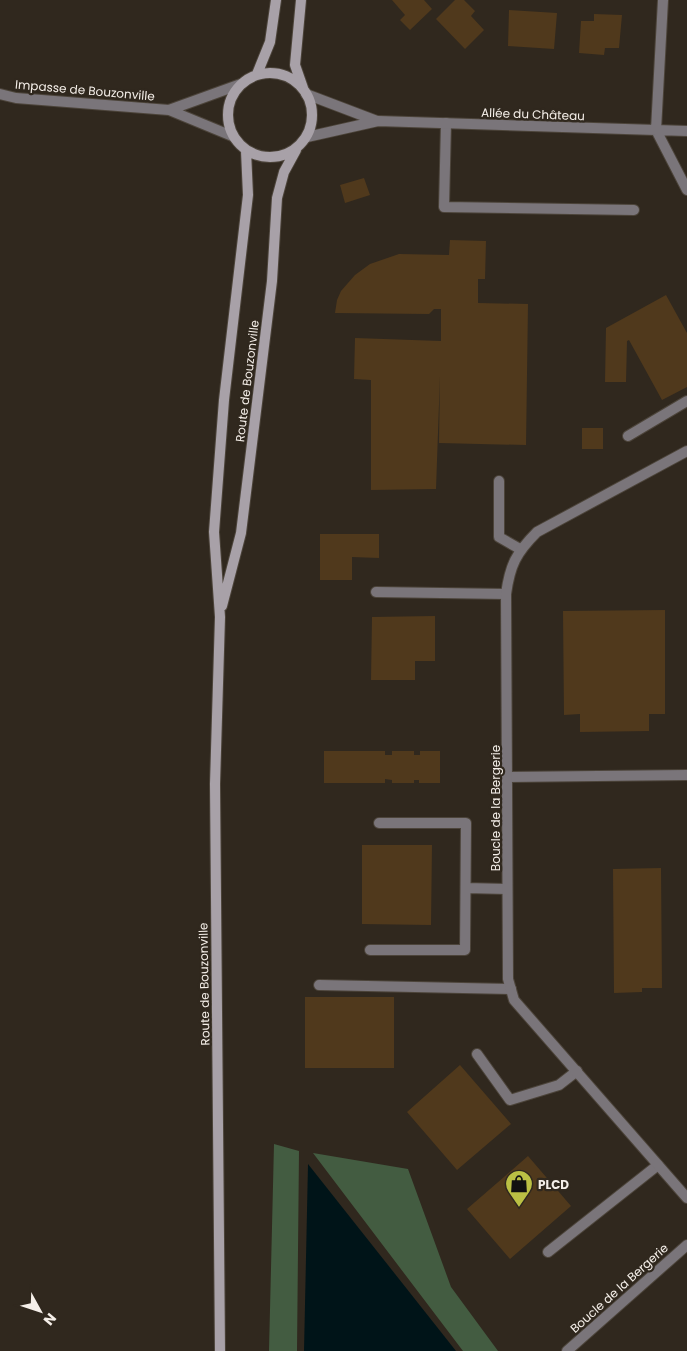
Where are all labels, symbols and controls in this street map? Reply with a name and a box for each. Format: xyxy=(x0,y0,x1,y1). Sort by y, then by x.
street label: Impasse de Bouzonville xyxy=(15,75,155,105)
street label: Allée du Château xyxy=(481,104,585,124)
street label: Route de Bouzonville xyxy=(231,319,263,443)
street label: Boucle de la Bergerie xyxy=(487,745,504,871)
street label: Route de Bouzonville xyxy=(194,922,214,1046)
shop icon: PLCD xyxy=(504,1169,534,1208)
place label: PLCD xyxy=(538,1176,569,1193)
street label: Boucle de la Bergerie xyxy=(566,1239,672,1337)
north arrow xyxy=(15,1286,65,1336)
text: N xyxy=(39,1309,61,1330)

